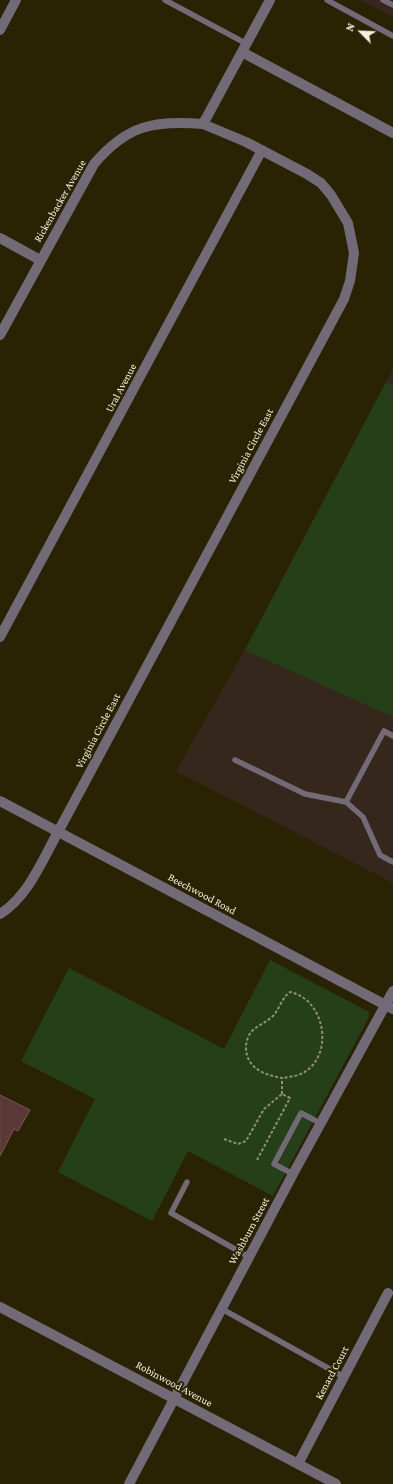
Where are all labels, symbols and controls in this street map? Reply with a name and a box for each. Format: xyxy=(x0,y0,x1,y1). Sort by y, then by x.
north arrow xyxy=(341,12,381,52)
text: N xyxy=(343,21,357,33)
street label: Rickenbacker Avenue xyxy=(31,157,89,245)
street label: Ural Avenue xyxy=(103,361,139,415)
street label: Virginia Circle East xyxy=(226,406,276,486)
street label: Virginia Circle East xyxy=(73,691,123,771)
street label: Beechwood Road xyxy=(166,871,238,917)
street label: Washburn Street xyxy=(226,1195,272,1267)
street label: Kenard Court xyxy=(312,1344,352,1402)
street label: Robinwood Avenue xyxy=(133,1358,215,1410)

